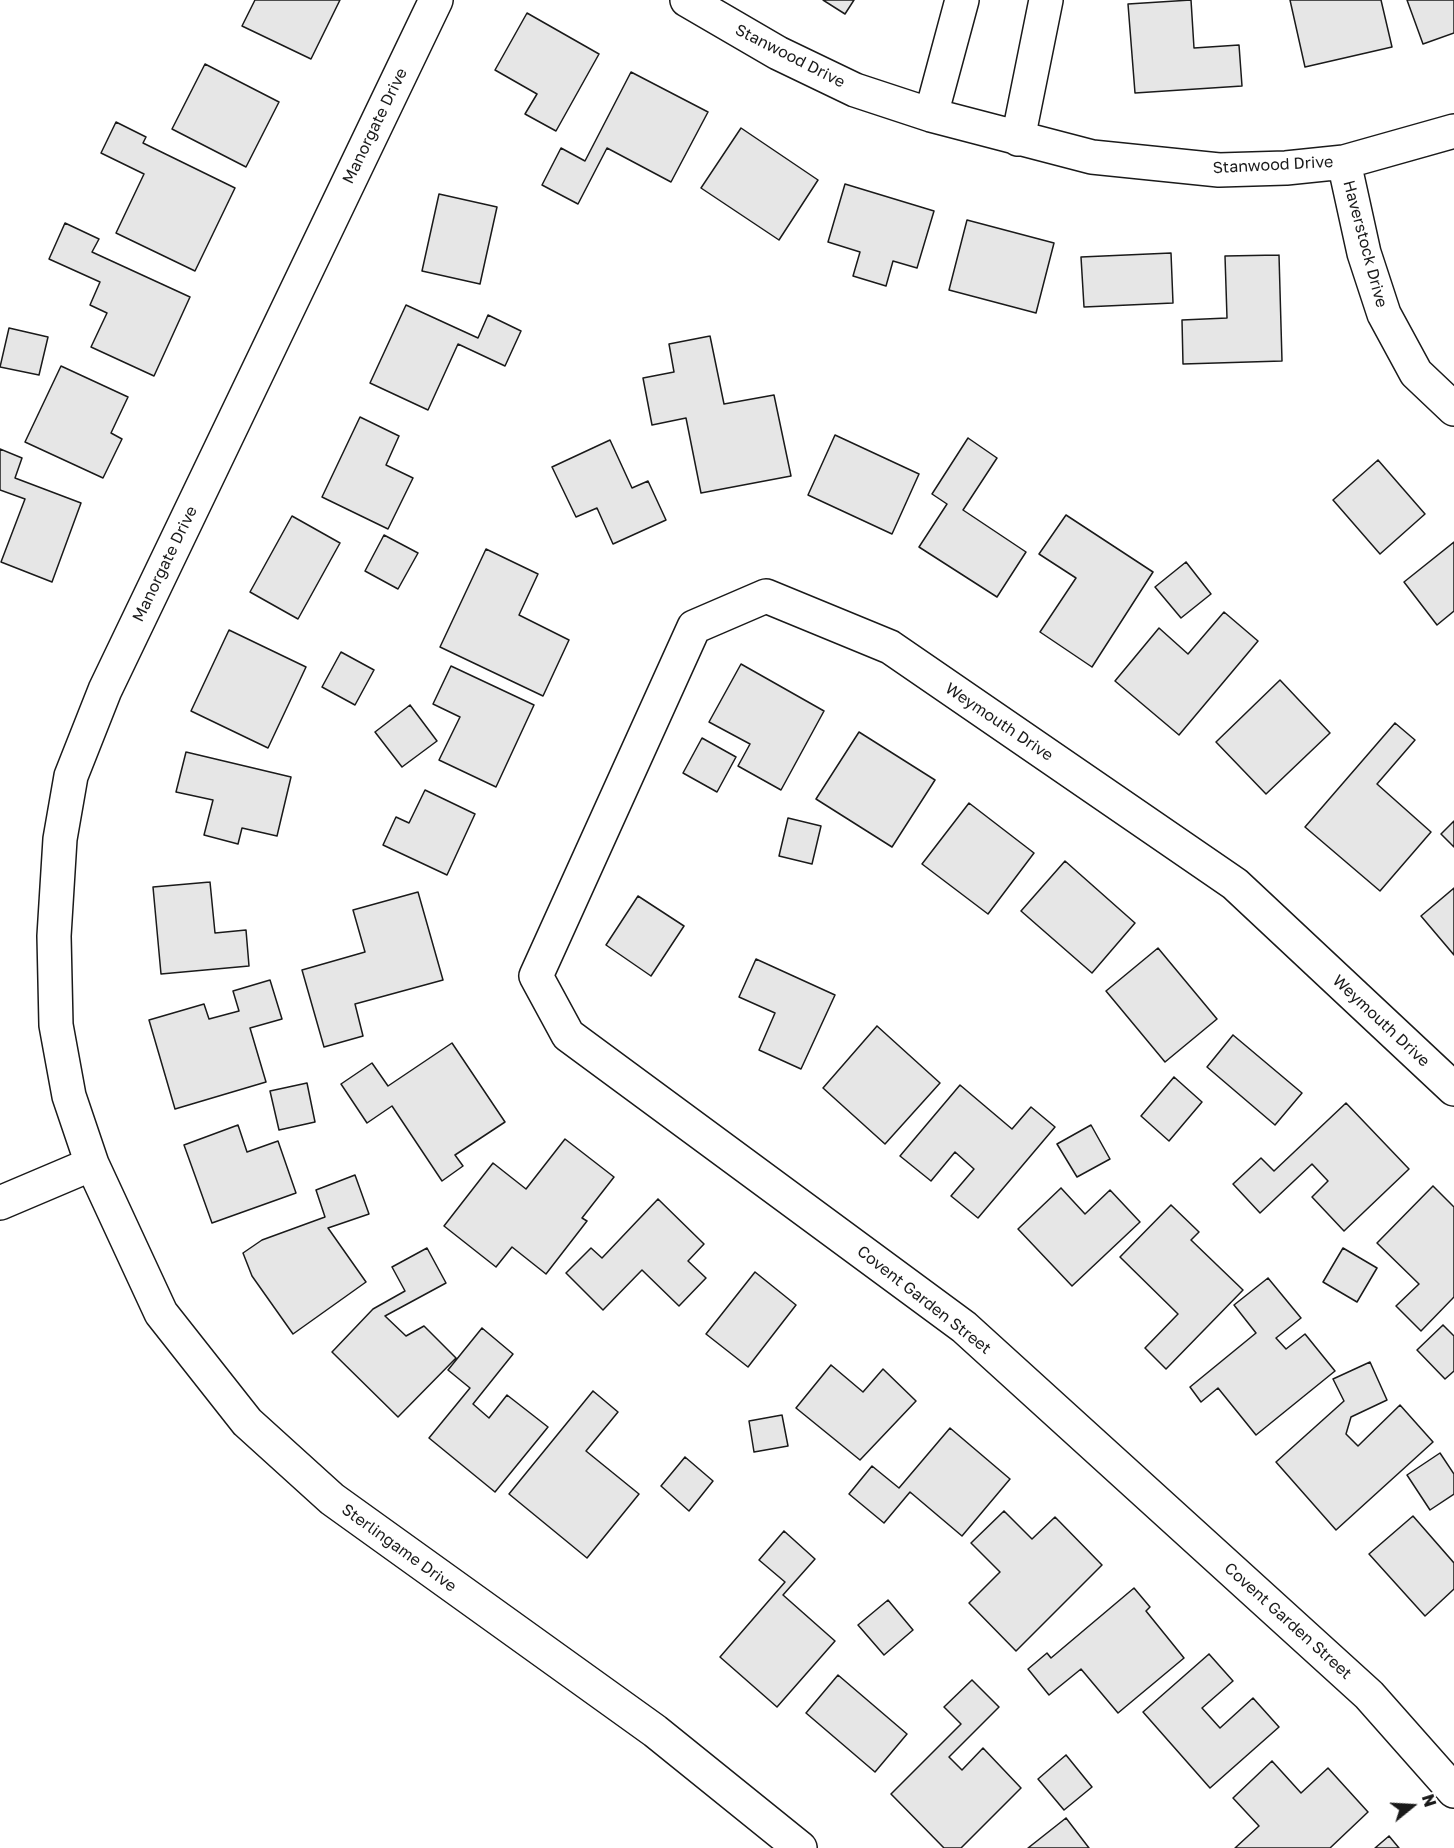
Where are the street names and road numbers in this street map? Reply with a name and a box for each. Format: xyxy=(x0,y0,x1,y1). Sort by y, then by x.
street label: Stanwood Drive xyxy=(732,20,848,92)
street label: Manorgate Drive xyxy=(339,65,411,187)
street label: Stanwood Drive xyxy=(1212,152,1334,178)
street label: Haverstock Drive xyxy=(1339,178,1391,310)
street label: Manorgate Drive xyxy=(129,503,201,625)
street label: Weymouth Drive xyxy=(941,679,1057,765)
street label: Weymouth Drive xyxy=(1328,971,1434,1071)
street label: Covent Garden Street xyxy=(853,1242,995,1358)
street label: Sterlingame Drive xyxy=(338,1500,460,1596)
street label: Covent Garden Street xyxy=(1220,1559,1356,1683)

